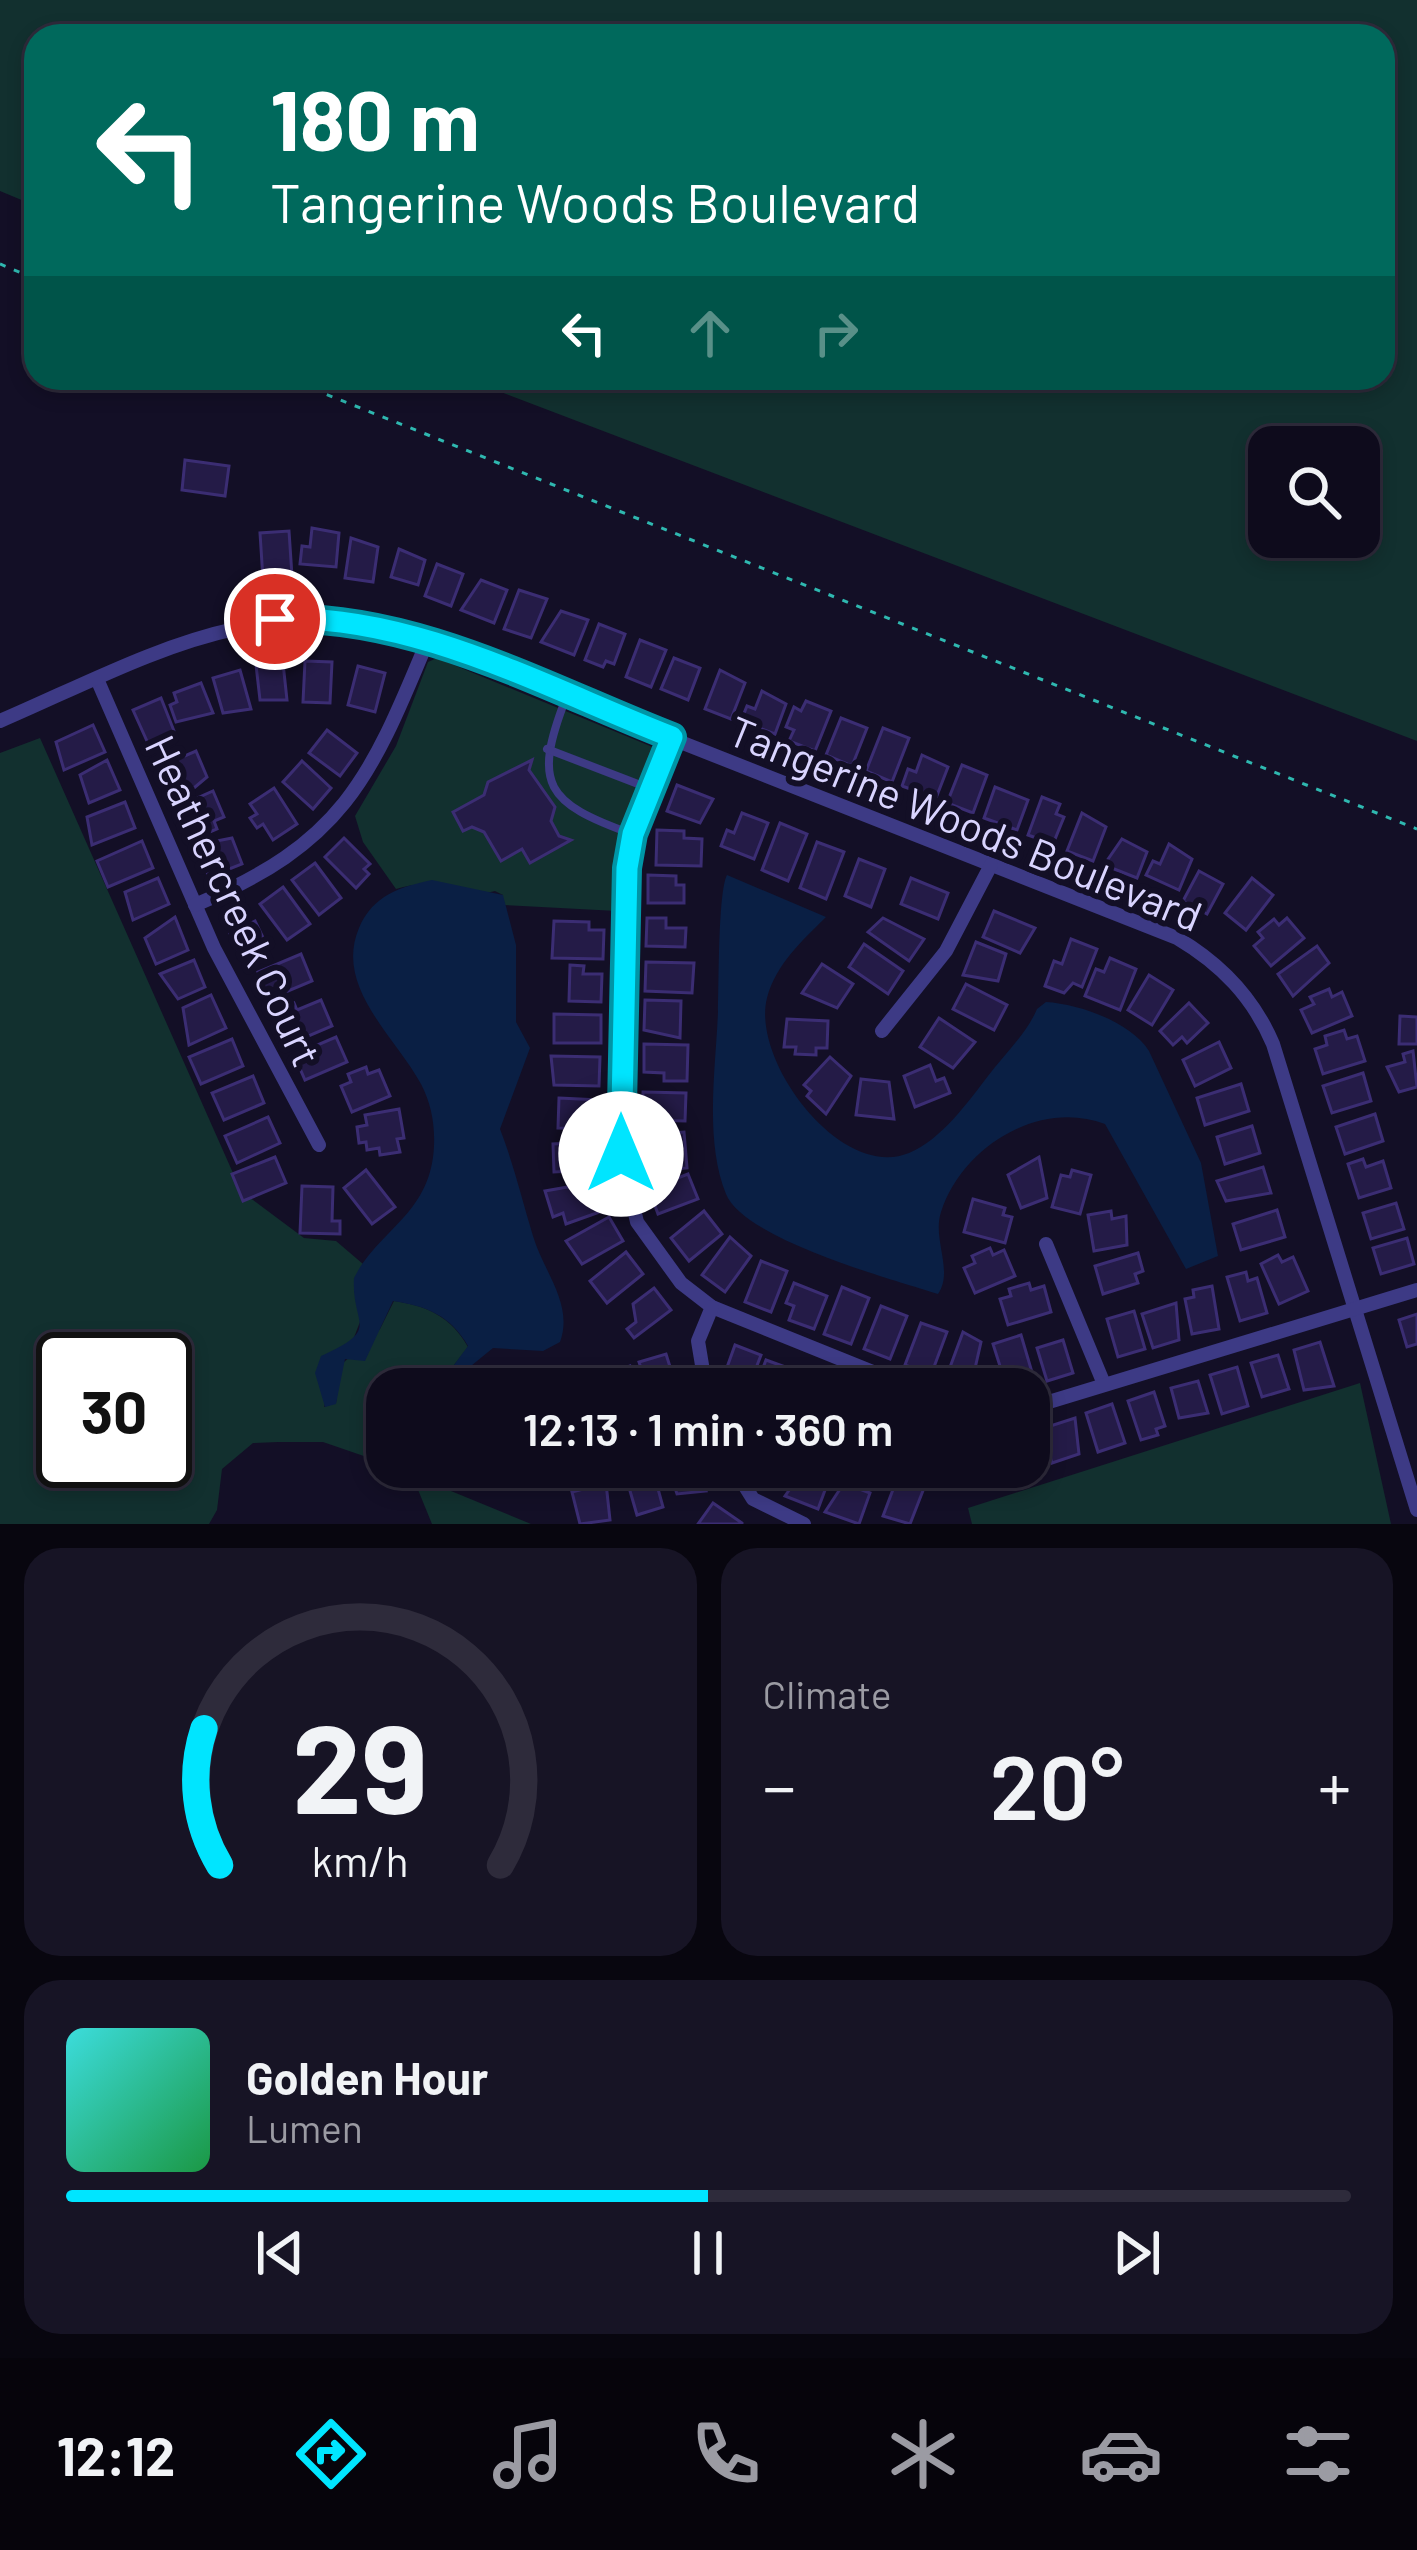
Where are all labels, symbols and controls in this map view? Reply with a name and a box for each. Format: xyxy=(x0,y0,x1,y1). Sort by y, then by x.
text: 180 m xyxy=(270,67,480,168)
icon: left xyxy=(72,72,228,228)
text: Tangerine Woods Boulevard xyxy=(270,169,920,234)
icon: left xyxy=(551,300,617,366)
icon: ahead xyxy=(677,300,743,366)
icon: right xyxy=(803,300,869,366)
map controls xyxy=(1248,426,1380,558)
button: search xyxy=(1248,426,1380,558)
pin xyxy=(224,568,326,670)
icon: arrive xyxy=(242,586,308,652)
street label: Tangerine Woods Boulevard xyxy=(722,704,1210,941)
street label: Heathercreek Court xyxy=(136,727,334,1073)
position arrow xyxy=(558,1091,684,1217)
speed limit sign: 30 xyxy=(36,1332,192,1488)
text: 12:13 · 1 min · 360 m xyxy=(523,1401,893,1455)
text: Climate xyxy=(763,1670,892,1717)
text: 29 xyxy=(292,1689,428,1839)
text: 20° xyxy=(989,1730,1124,1838)
text: − xyxy=(763,1745,796,1824)
text: + xyxy=(1318,1745,1351,1824)
text: km/h xyxy=(312,1834,409,1886)
text: Golden Hour xyxy=(246,2050,488,2104)
text: Lumen xyxy=(246,2104,363,2151)
icon: previous xyxy=(247,2220,313,2286)
icon: pause xyxy=(675,2220,741,2286)
icon: next xyxy=(1104,2220,1170,2286)
icon: directions xyxy=(289,2412,373,2496)
icon: music xyxy=(486,2412,570,2496)
icon: phone xyxy=(684,2412,768,2496)
icon: climate xyxy=(881,2412,965,2496)
icon: car xyxy=(1079,2412,1163,2496)
icon: filters xyxy=(1276,2412,1360,2496)
text: 12:12 xyxy=(57,2422,175,2487)

